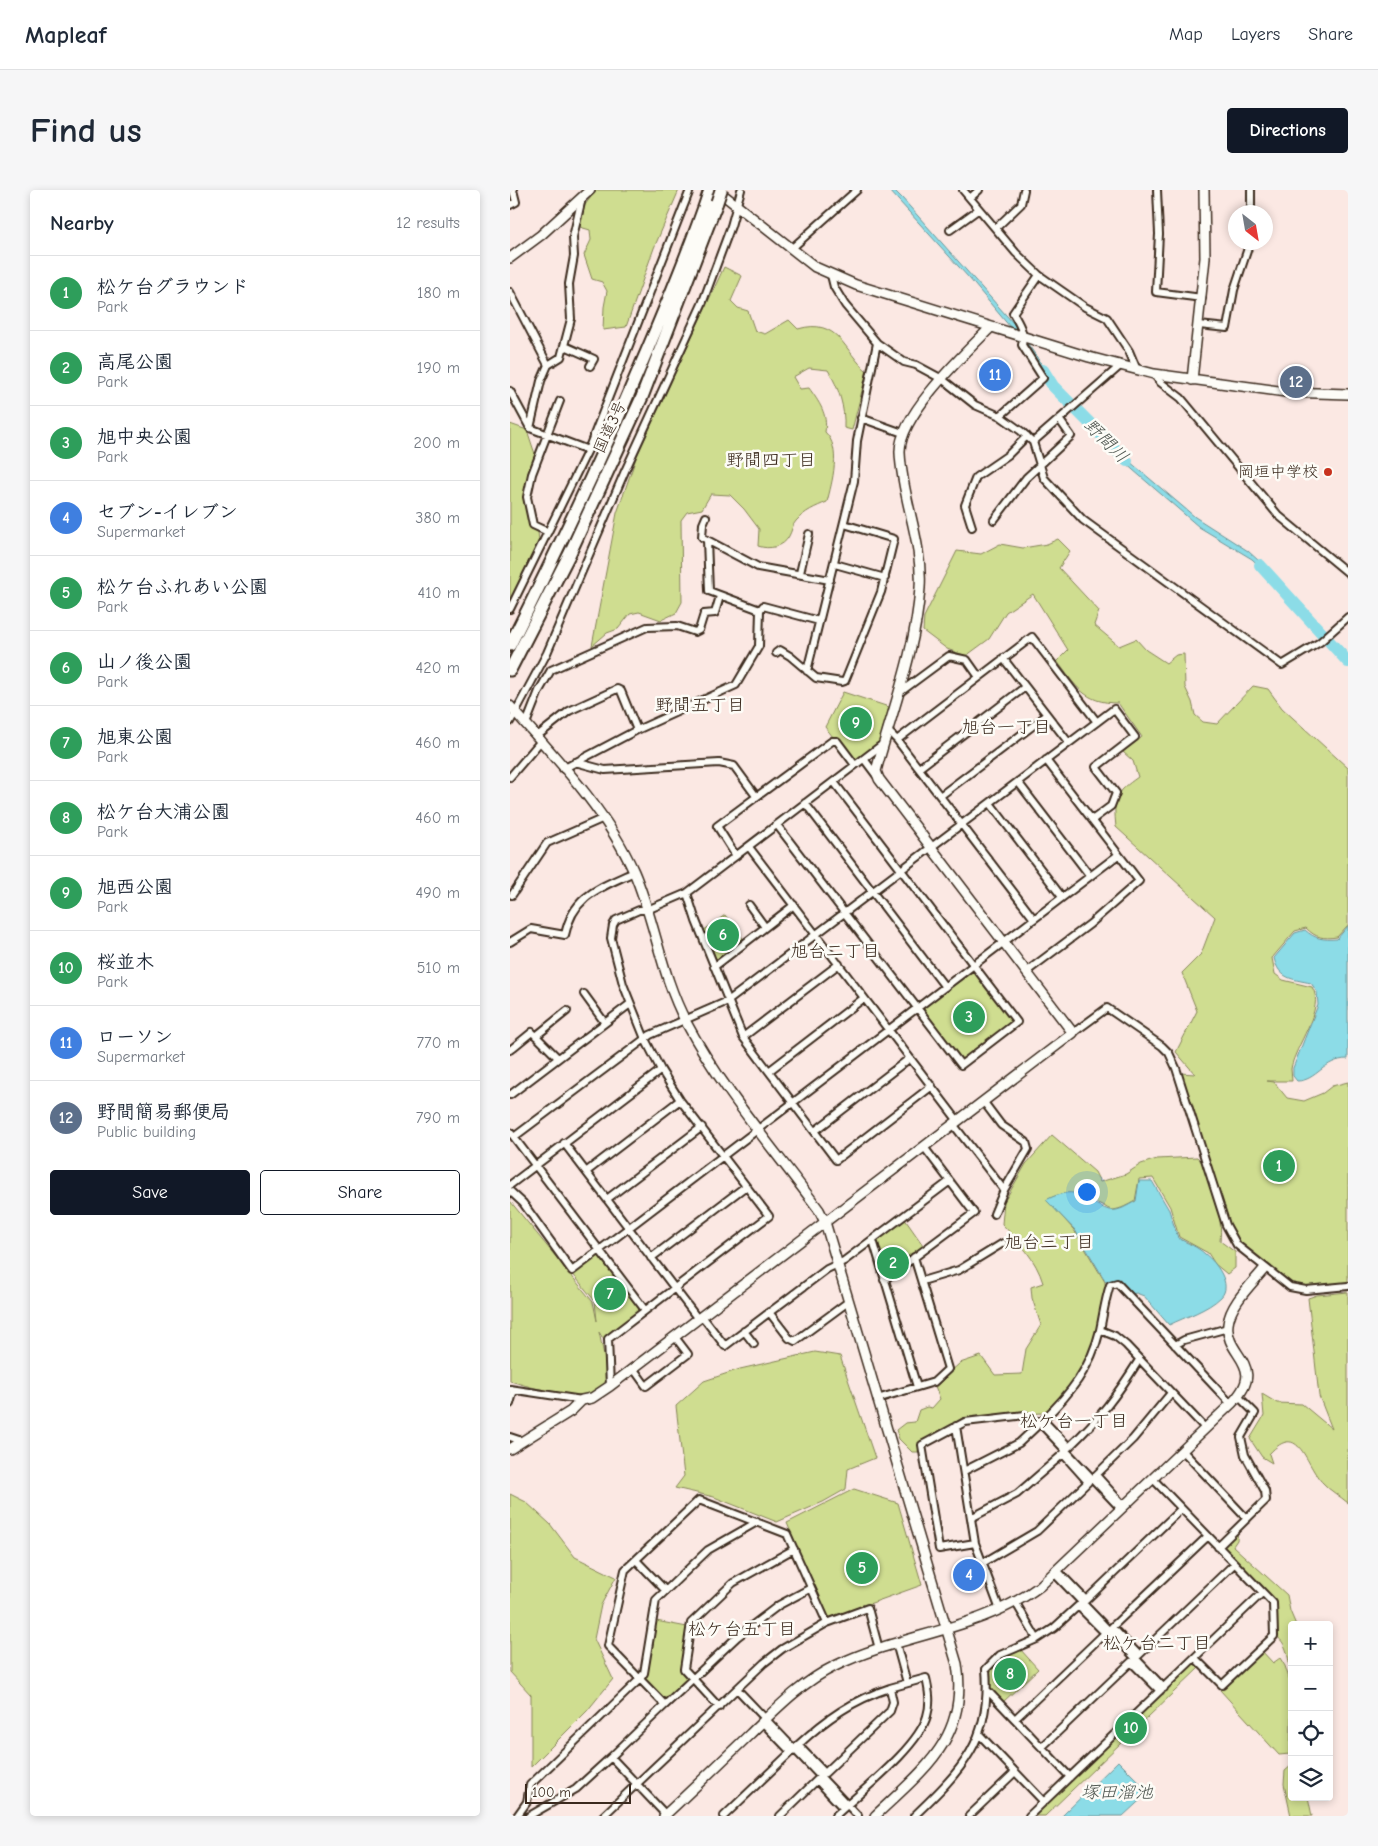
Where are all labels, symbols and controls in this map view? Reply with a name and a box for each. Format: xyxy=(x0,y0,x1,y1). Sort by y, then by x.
text: Mapleaf xyxy=(25,21,106,49)
text: Map xyxy=(1169,24,1203,45)
text: Layers xyxy=(1231,24,1280,45)
text: Share xyxy=(1308,24,1353,45)
button: Directions xyxy=(1227,108,1348,153)
text: Find us xyxy=(30,110,142,151)
north arrow xyxy=(1228,205,1273,250)
text: Nearby xyxy=(50,211,114,235)
text: 12 results xyxy=(396,214,460,232)
text: 松ケ台グラウンド xyxy=(97,276,249,298)
text: 1 xyxy=(63,284,69,302)
text: 180 m xyxy=(417,284,460,302)
text: Park xyxy=(97,298,128,316)
text: 高尾公園 xyxy=(97,351,173,373)
pin: 11 xyxy=(979,356,1011,394)
text: 2 xyxy=(62,359,70,377)
text: 190 m xyxy=(417,359,460,377)
pin: 12 xyxy=(1280,363,1312,401)
text: Park xyxy=(97,373,128,391)
street label: 国道3号 xyxy=(590,398,630,456)
water label: 野間川 xyxy=(1079,414,1133,468)
text: 旭中央公園 xyxy=(97,426,192,448)
text: 3 xyxy=(62,434,70,452)
text: 200 m xyxy=(414,434,460,452)
text: Park xyxy=(97,448,128,466)
district label: 野間四丁目 xyxy=(726,450,816,471)
place label: 岡垣中学校 xyxy=(1238,463,1318,481)
marker: 岡垣中学校 xyxy=(1322,466,1334,478)
text: セブン-イレブン xyxy=(97,501,238,523)
text: 4 xyxy=(62,509,70,527)
text: 380 m xyxy=(415,509,460,527)
text: Supermarket xyxy=(97,523,185,541)
text: 松ケ台ふれあい公園 xyxy=(97,576,268,598)
text: 5 xyxy=(62,584,70,602)
text: 410 m xyxy=(418,584,460,602)
text: Park xyxy=(97,598,128,616)
text: 山ノ後公園 xyxy=(97,651,192,673)
text: 6 xyxy=(62,659,70,677)
text: 420 m xyxy=(416,659,460,677)
text: Park xyxy=(97,673,128,691)
district label: 野間五丁目 xyxy=(655,695,745,716)
pin: 9 xyxy=(840,704,872,742)
district label: 旭台一丁目 xyxy=(961,717,1051,738)
text: 旭東公園 xyxy=(97,726,173,748)
text: 7 xyxy=(62,734,70,752)
text: 460 m xyxy=(415,734,460,752)
text: Park xyxy=(97,748,128,766)
text: 松ケ台大浦公園 xyxy=(97,801,230,823)
text: 8 xyxy=(62,809,70,827)
text: 460 m xyxy=(415,809,460,827)
text: Park xyxy=(97,823,128,841)
text: 旭西公園 xyxy=(97,876,173,898)
text: 9 xyxy=(62,884,70,902)
text: 490 m xyxy=(415,884,460,902)
text: Park xyxy=(97,898,128,916)
pin: 6 xyxy=(707,916,739,954)
district label: 旭台二丁目 xyxy=(790,941,880,962)
text: 桜並木 xyxy=(97,951,154,973)
text: 10 xyxy=(58,959,74,977)
text: 510 m xyxy=(417,959,460,977)
text: Park xyxy=(97,973,128,991)
pin: 3 xyxy=(953,998,985,1036)
text: ローソン xyxy=(97,1026,173,1048)
text: 11 xyxy=(60,1034,72,1052)
text: 770 m xyxy=(417,1034,460,1052)
text: Supermarket xyxy=(97,1048,185,1066)
text: 野間簡易郵便局 xyxy=(97,1101,230,1123)
text: 12 xyxy=(59,1109,73,1127)
text: 790 m xyxy=(416,1109,460,1127)
text: Public building xyxy=(97,1123,196,1141)
pin: 1 xyxy=(1263,1147,1295,1185)
button: Save xyxy=(50,1170,250,1215)
button: Share xyxy=(260,1170,460,1215)
your location xyxy=(1074,1179,1100,1205)
district label: 旭台三丁目 xyxy=(1004,1232,1094,1253)
pin: 2 xyxy=(877,1244,909,1282)
pin: 7 xyxy=(594,1275,626,1313)
district label: 松ケ台一丁目 xyxy=(1020,1411,1128,1432)
pin: 5 xyxy=(846,1549,878,1587)
pin: 4 xyxy=(953,1556,985,1594)
district label: 松ケ台五丁目 xyxy=(688,1619,796,1640)
map controls xyxy=(1288,1621,1333,1801)
button: + xyxy=(1288,1621,1333,1666)
district label: 松ケ台二丁目 xyxy=(1103,1633,1211,1654)
pin: 8 xyxy=(994,1655,1026,1693)
button: − xyxy=(1288,1666,1333,1711)
pin: 10 xyxy=(1115,1709,1147,1747)
button: locate xyxy=(1288,1711,1333,1756)
button: layers xyxy=(1288,1756,1333,1801)
scale bar xyxy=(525,1781,631,1804)
water label: 塚田溜池 xyxy=(1081,1782,1154,1803)
text: 100 m xyxy=(532,1784,571,1801)

